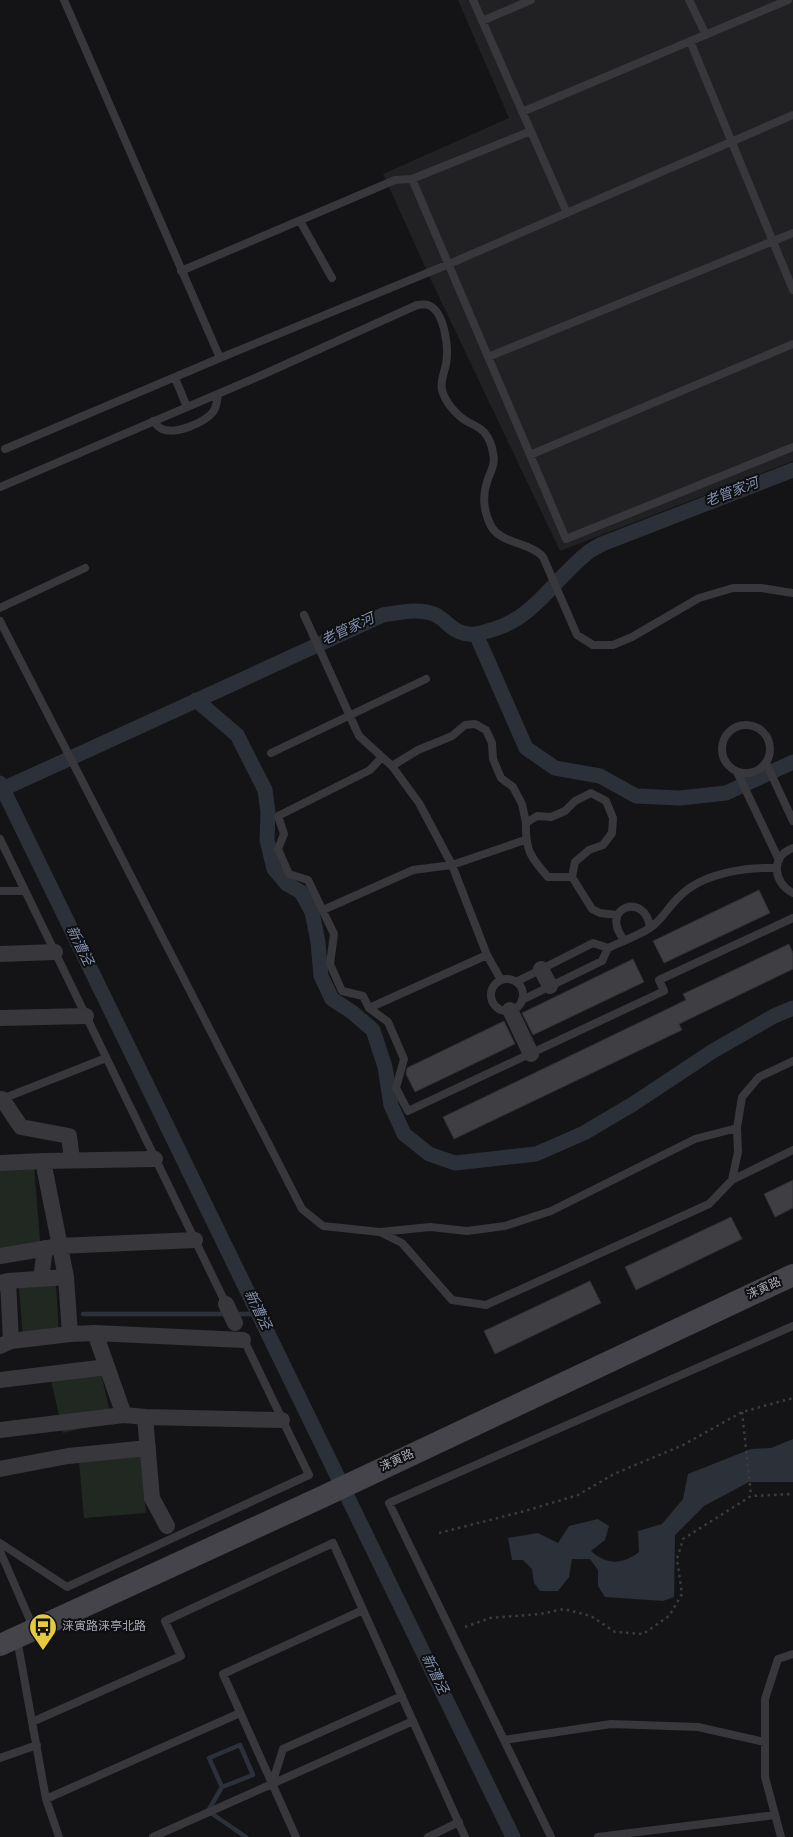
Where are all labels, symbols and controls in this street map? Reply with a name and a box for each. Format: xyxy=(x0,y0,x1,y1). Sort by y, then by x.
water label: 老管家河 xyxy=(703,474,764,511)
water label: 老管家河 xyxy=(319,609,380,650)
water label: 新漕泾 xyxy=(62,923,97,970)
street label: 涞寅路 xyxy=(744,1274,784,1304)
water label: 新漕泾 xyxy=(240,1287,275,1334)
street label: 涞寅路 xyxy=(377,1446,417,1476)
bus stop icon: 涞寅路涞亭北路 xyxy=(28,1612,58,1651)
place label: 涞寅路涞亭北路 xyxy=(62,1619,146,1635)
water label: 新漕泾 xyxy=(417,1651,452,1698)

